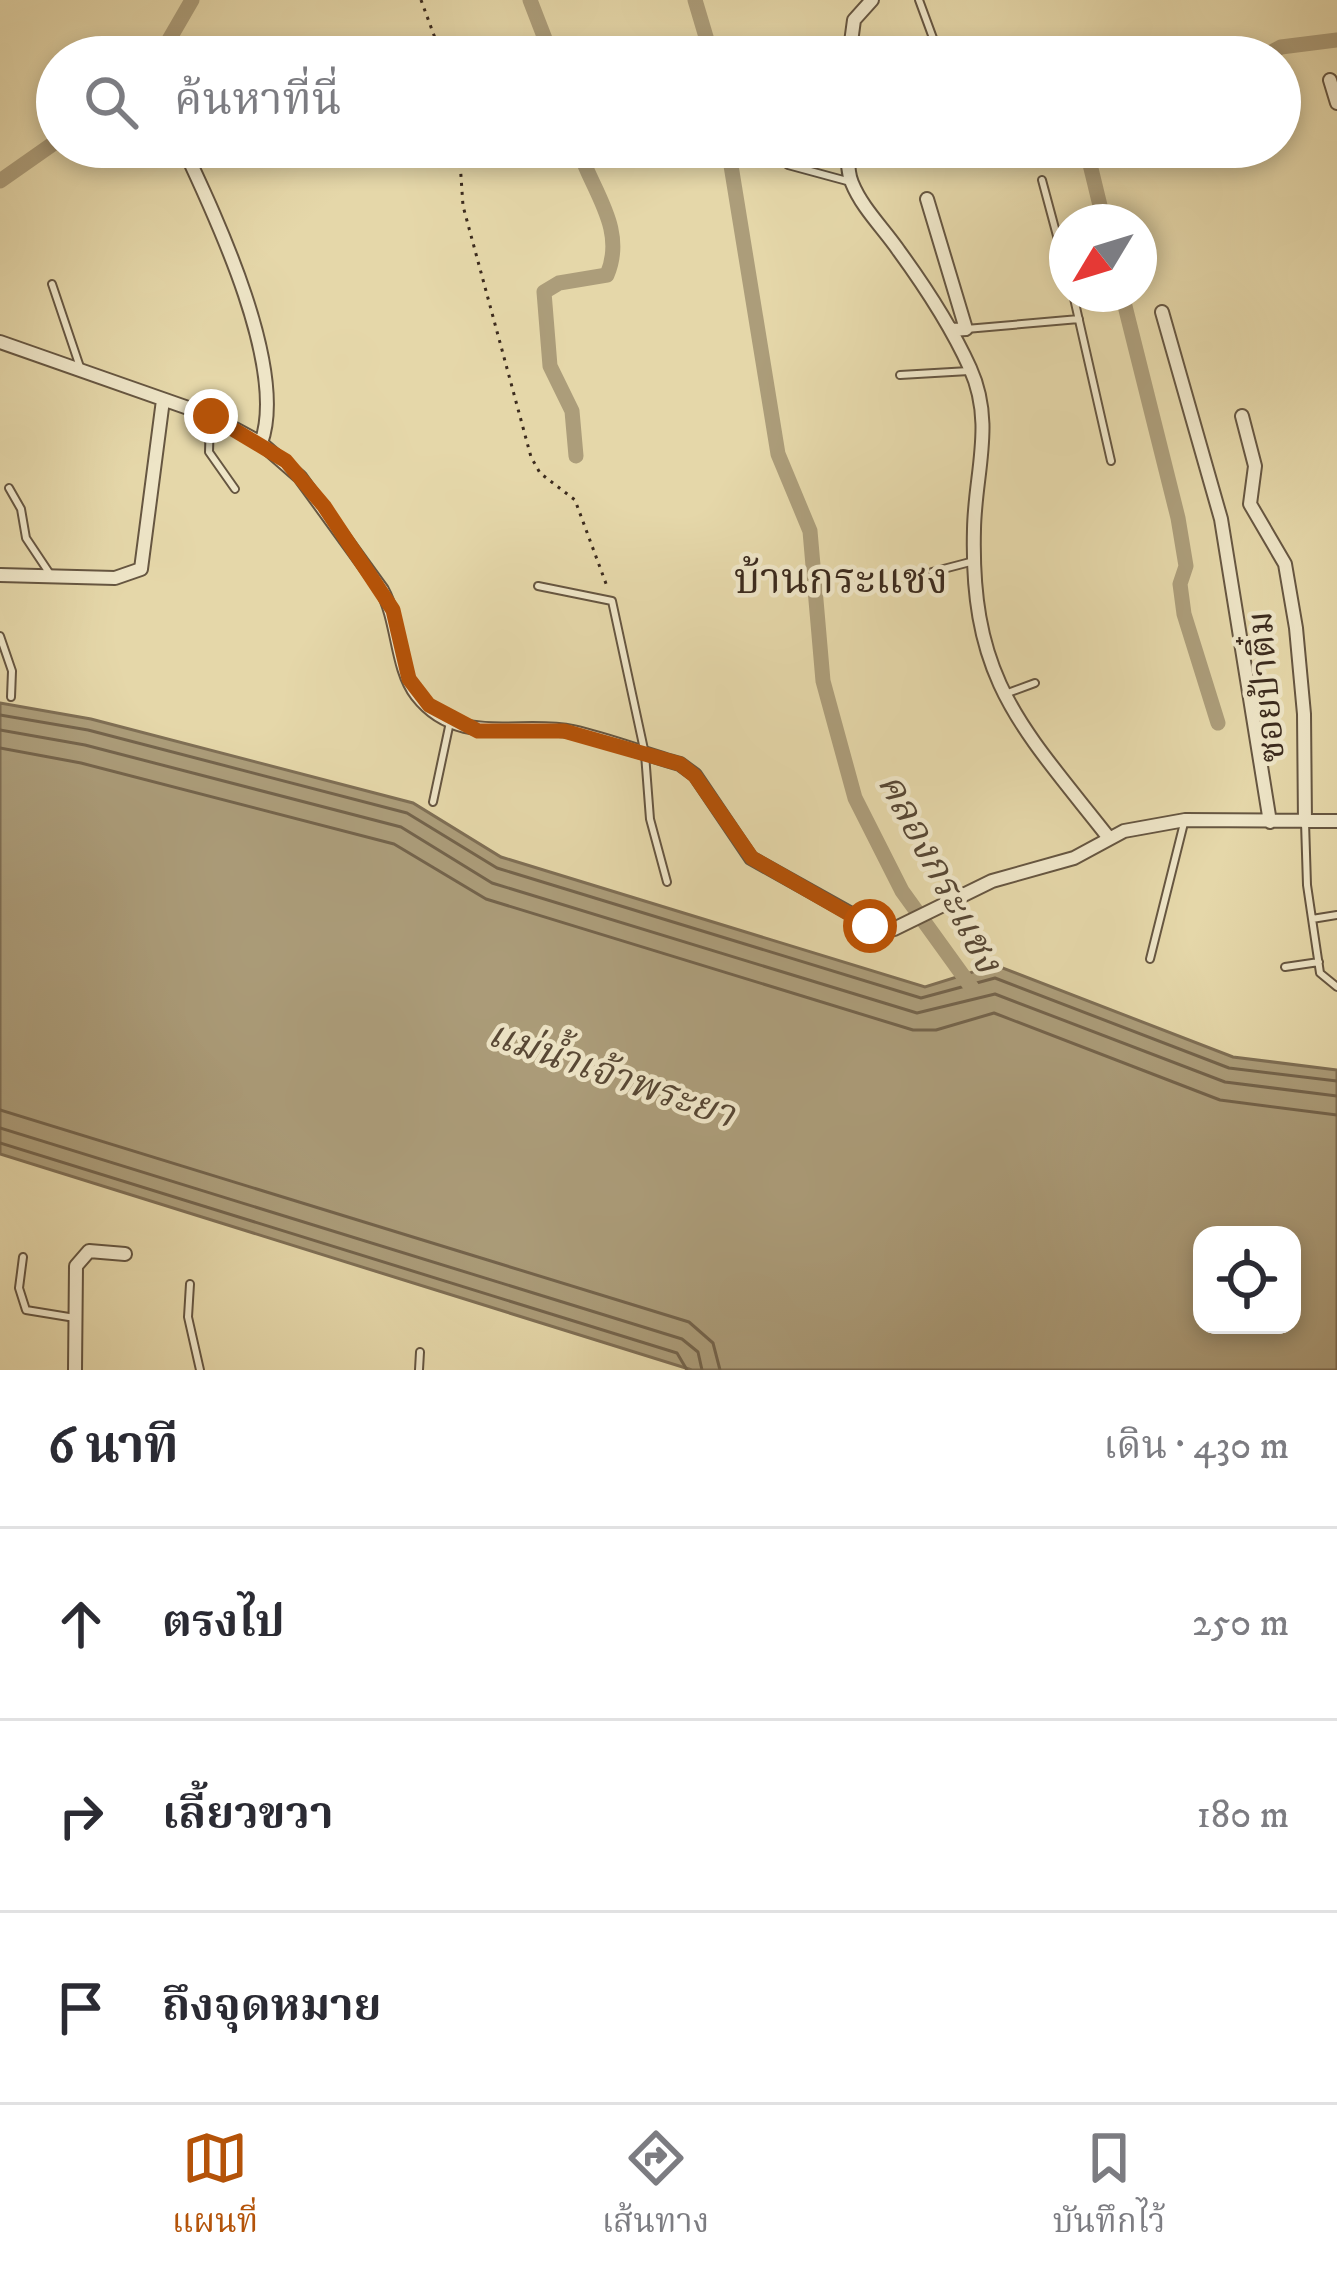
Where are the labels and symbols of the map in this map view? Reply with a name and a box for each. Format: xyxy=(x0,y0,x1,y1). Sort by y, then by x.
north arrow xyxy=(1049,204,1157,312)
route end xyxy=(184,389,238,443)
district label: บ้านกระแชง xyxy=(734,555,948,607)
street label: ซอยป้าติ๋ม xyxy=(1233,610,1296,765)
water label: คลองกระแชง xyxy=(866,764,1013,983)
route start xyxy=(843,899,897,953)
water label: แม่น้ำเจ้าพระยา xyxy=(481,1004,744,1141)

